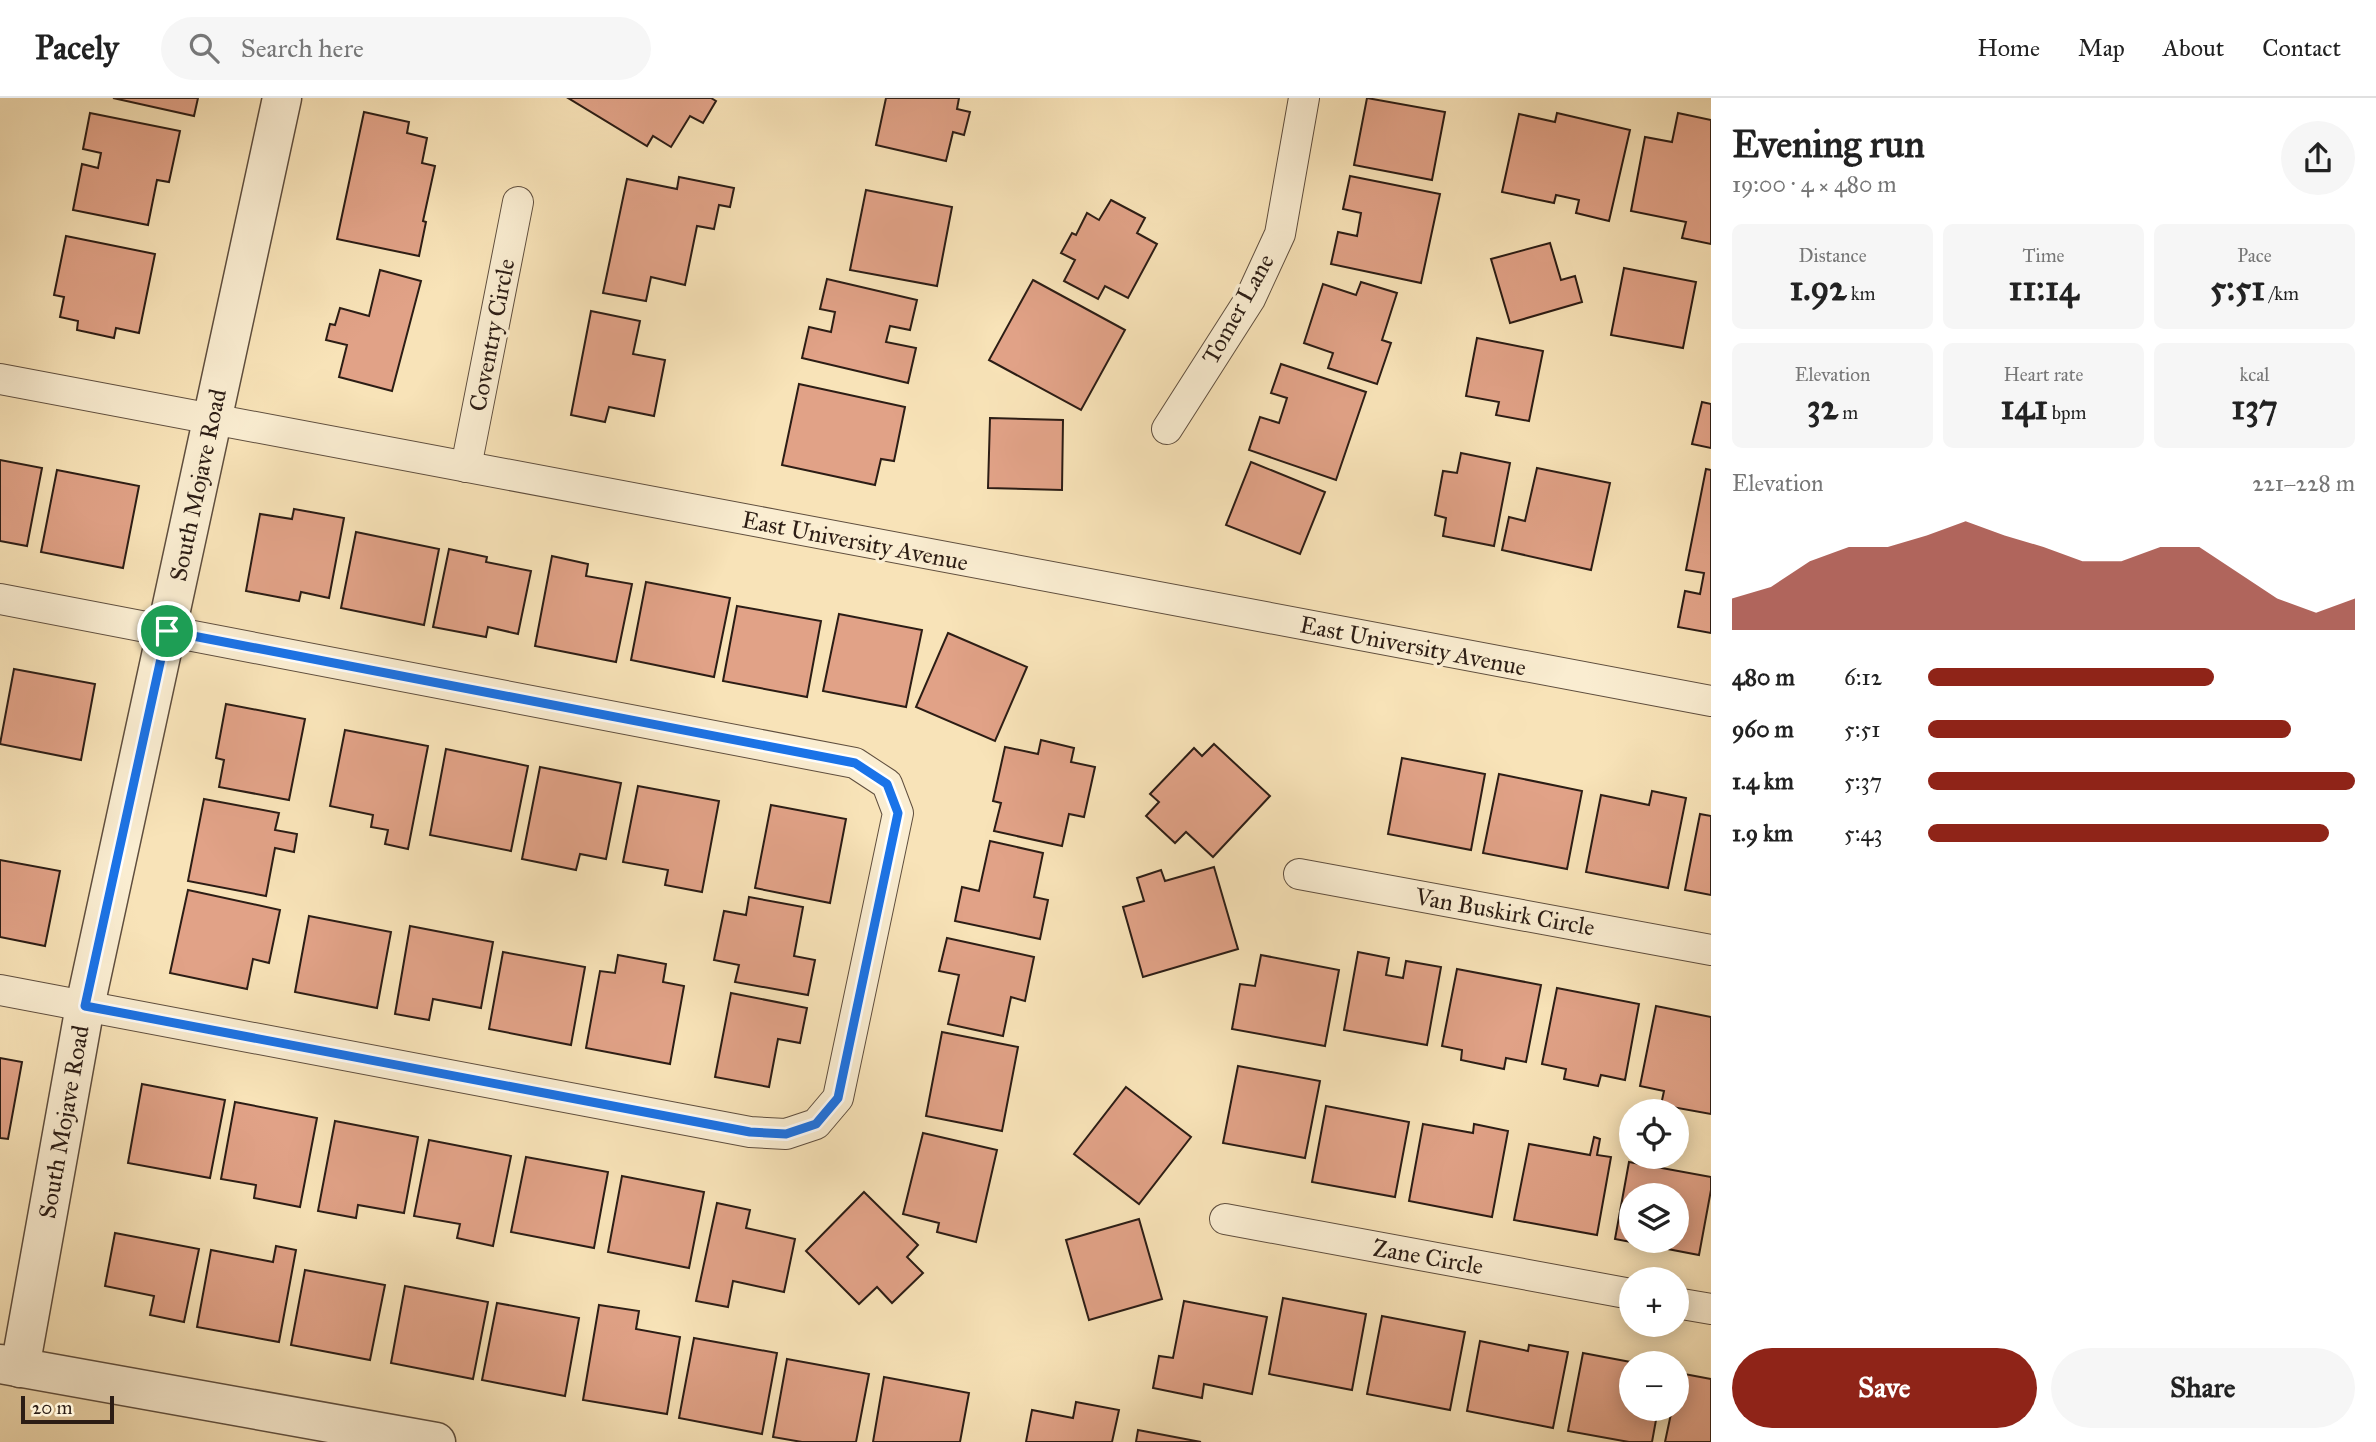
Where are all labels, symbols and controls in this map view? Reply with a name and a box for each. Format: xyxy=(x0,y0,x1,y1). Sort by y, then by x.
search box xyxy=(161,17,651,80)
text: Pacely xyxy=(35,28,119,68)
icon: search xyxy=(185,29,223,67)
text: Search here xyxy=(241,32,364,64)
text: Home xyxy=(1977,33,2040,63)
text: Map xyxy=(2078,33,2125,63)
text: About xyxy=(2163,33,2224,63)
text: Contact xyxy=(2262,33,2341,63)
text: Evening run xyxy=(1732,121,1925,167)
button: share xyxy=(2281,121,2355,195)
text: 19:00 · 4 × 480 m xyxy=(1732,170,1897,198)
text: Distance xyxy=(1798,244,1867,267)
text: Time xyxy=(2022,244,2065,267)
text: Pace xyxy=(2237,244,2272,267)
street label: Tomer Lane xyxy=(1195,248,1281,370)
street label: Coventry Circle xyxy=(463,256,521,414)
text: 1.92 xyxy=(1789,267,1847,310)
text: 11:14 xyxy=(2009,267,2078,310)
text: 5:51 xyxy=(2210,267,2265,310)
text: km xyxy=(1847,282,1876,305)
text: /km xyxy=(2265,282,2299,305)
text: Elevation xyxy=(1795,363,1870,386)
text: Heart rate xyxy=(2004,363,2083,386)
text: kcal xyxy=(2240,363,2269,386)
street label: South Mojave Road xyxy=(163,386,233,584)
text: 32 xyxy=(1807,386,1838,429)
text: 141 xyxy=(2001,386,2048,429)
text: 137 xyxy=(2231,386,2278,429)
text: m xyxy=(1838,401,1858,424)
text: bpm xyxy=(2048,401,2086,424)
text: Elevation xyxy=(1732,469,1823,497)
text: 221–228 m xyxy=(2252,469,2355,497)
street label: East University Avenue xyxy=(739,504,971,578)
pin xyxy=(137,601,197,661)
street label: East University Avenue xyxy=(1297,609,1529,683)
icon: arrive xyxy=(148,612,186,650)
text: 480 m xyxy=(1732,663,1795,691)
text: 6:12 xyxy=(1844,663,1882,691)
text: 960 m xyxy=(1732,715,1794,743)
text: 5:51 xyxy=(1844,715,1880,743)
text: 1.4 km xyxy=(1732,767,1794,795)
text: 5:37 xyxy=(1844,767,1882,795)
text: 1.9 km xyxy=(1732,819,1793,847)
text: 5:43 xyxy=(1844,819,1883,847)
street label: Van Buskirk Circle xyxy=(1412,881,1597,943)
street label: South Mojave Road xyxy=(32,1023,96,1221)
map controls xyxy=(1619,1099,1689,1421)
button: locate xyxy=(1619,1099,1689,1169)
button: layers xyxy=(1619,1183,1689,1253)
street label: Zane Circle xyxy=(1370,1233,1486,1281)
button: + xyxy=(1619,1267,1689,1337)
button: Save xyxy=(1732,1348,2037,1428)
button: Share xyxy=(2051,1348,2355,1428)
button: − xyxy=(1619,1351,1689,1421)
scale bar xyxy=(21,1393,114,1425)
text: 20 m xyxy=(32,1396,73,1419)

